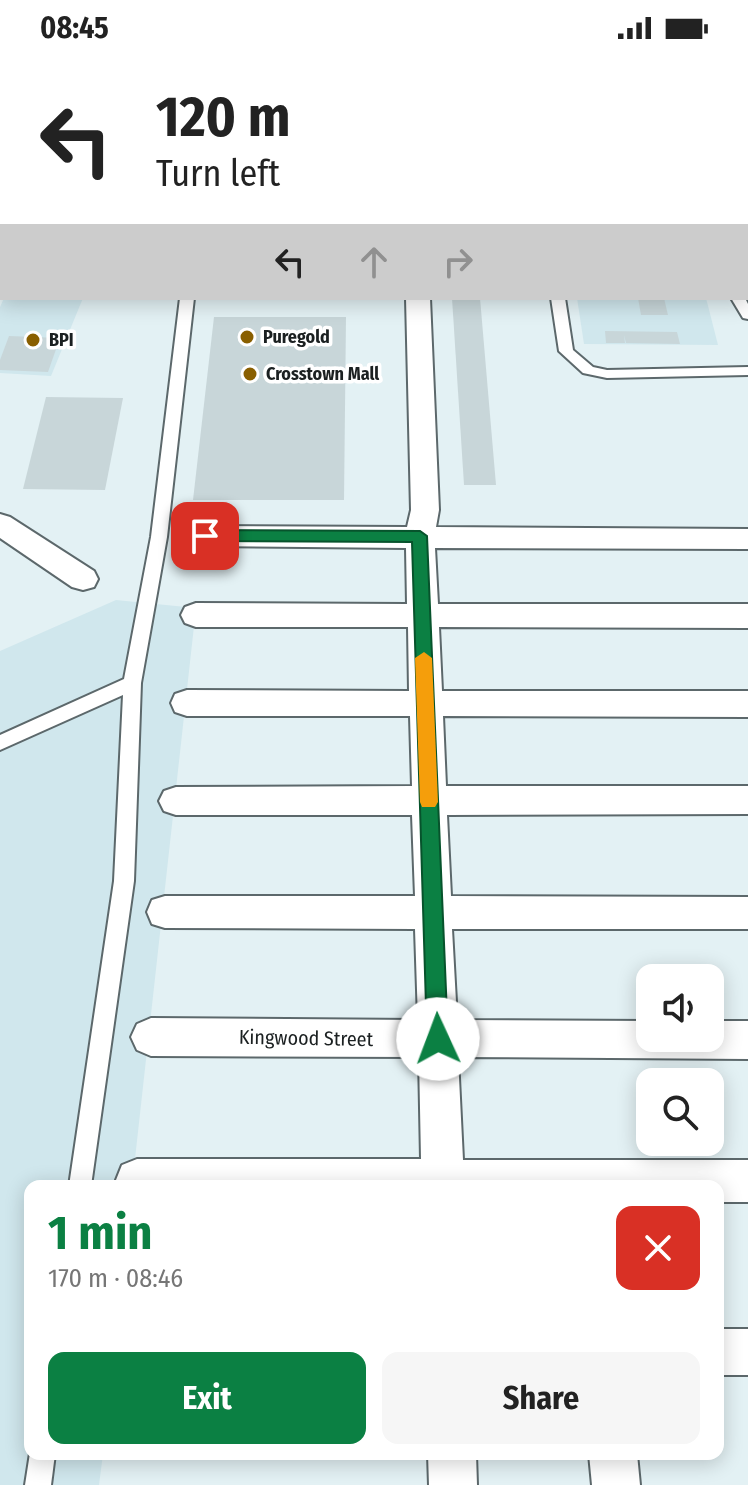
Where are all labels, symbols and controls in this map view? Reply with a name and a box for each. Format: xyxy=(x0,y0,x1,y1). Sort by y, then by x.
text: 08:45 xyxy=(40,10,109,46)
text: 120 m xyxy=(156,84,291,151)
icon: left xyxy=(24,88,128,192)
text: Turn left xyxy=(156,152,280,196)
icon: left xyxy=(268,240,312,284)
icon: ahead xyxy=(352,240,396,284)
icon: right xyxy=(436,240,480,284)
place label: Puregold xyxy=(263,326,330,348)
marker: Puregold xyxy=(238,328,256,346)
place label: BPI xyxy=(49,329,74,351)
marker: BPI xyxy=(24,331,42,349)
place label: Crosstown Mall xyxy=(266,363,379,385)
marker: Crosstown Mall xyxy=(241,365,259,383)
pin xyxy=(171,502,239,570)
icon: arrive xyxy=(183,514,227,558)
map controls xyxy=(636,964,724,1156)
button: sound xyxy=(636,964,724,1052)
position arrow xyxy=(396,997,480,1081)
street label: Kingwood Street xyxy=(239,1025,374,1051)
button: search xyxy=(636,1068,724,1156)
text: 1 min xyxy=(48,1204,153,1262)
button: close xyxy=(616,1206,700,1290)
text: 170 m · 08:46 xyxy=(48,1263,183,1294)
button: Exit xyxy=(48,1352,366,1444)
button: Share xyxy=(382,1352,700,1444)

